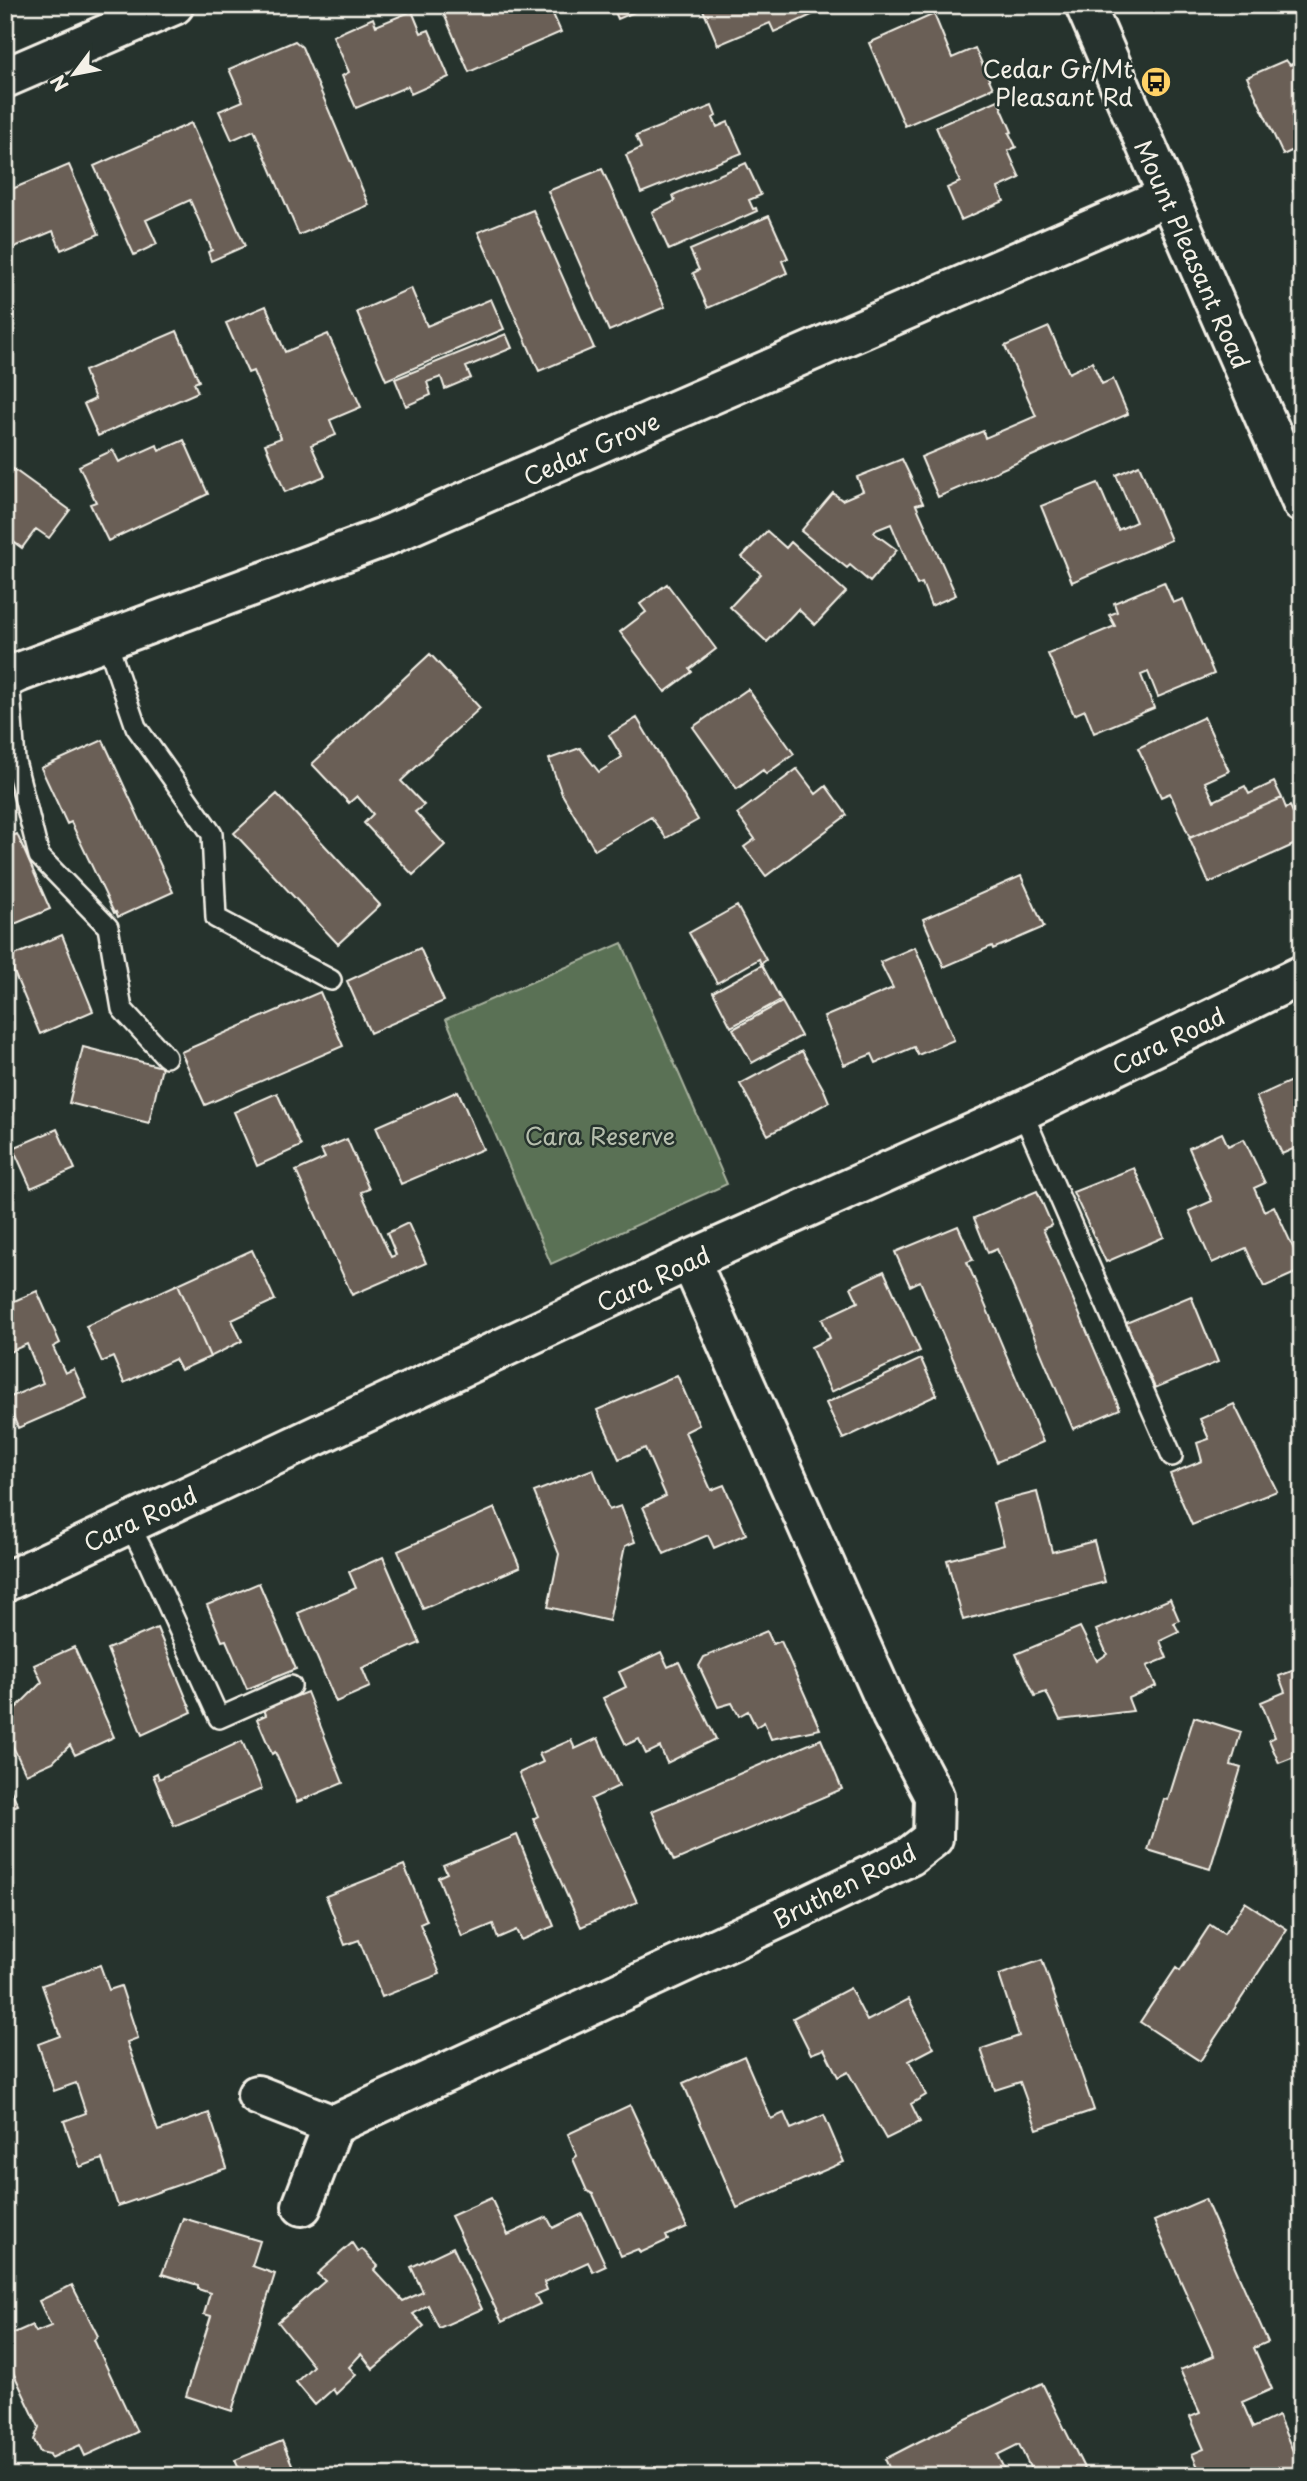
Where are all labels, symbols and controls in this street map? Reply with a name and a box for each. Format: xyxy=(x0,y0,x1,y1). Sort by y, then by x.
north arrow xyxy=(38,38,108,108)
place label: Cedar Gr/Mt Pleasant Rd xyxy=(982,50,1133,114)
bus stop icon: Cedar Gr/Mt Pleasant Rd xyxy=(1139,65,1173,99)
text: N xyxy=(43,70,75,97)
street label: Mount Pleasant Road xyxy=(1126,134,1260,374)
street label: Cedar Grove xyxy=(517,402,665,494)
street label: Cara Road xyxy=(1105,997,1231,1083)
park label: Cara Reserve xyxy=(525,1117,675,1153)
street label: Cara Road xyxy=(590,1236,716,1320)
street label: Cara Road xyxy=(77,1476,203,1560)
street label: Bruthen Road xyxy=(766,1833,922,1937)

